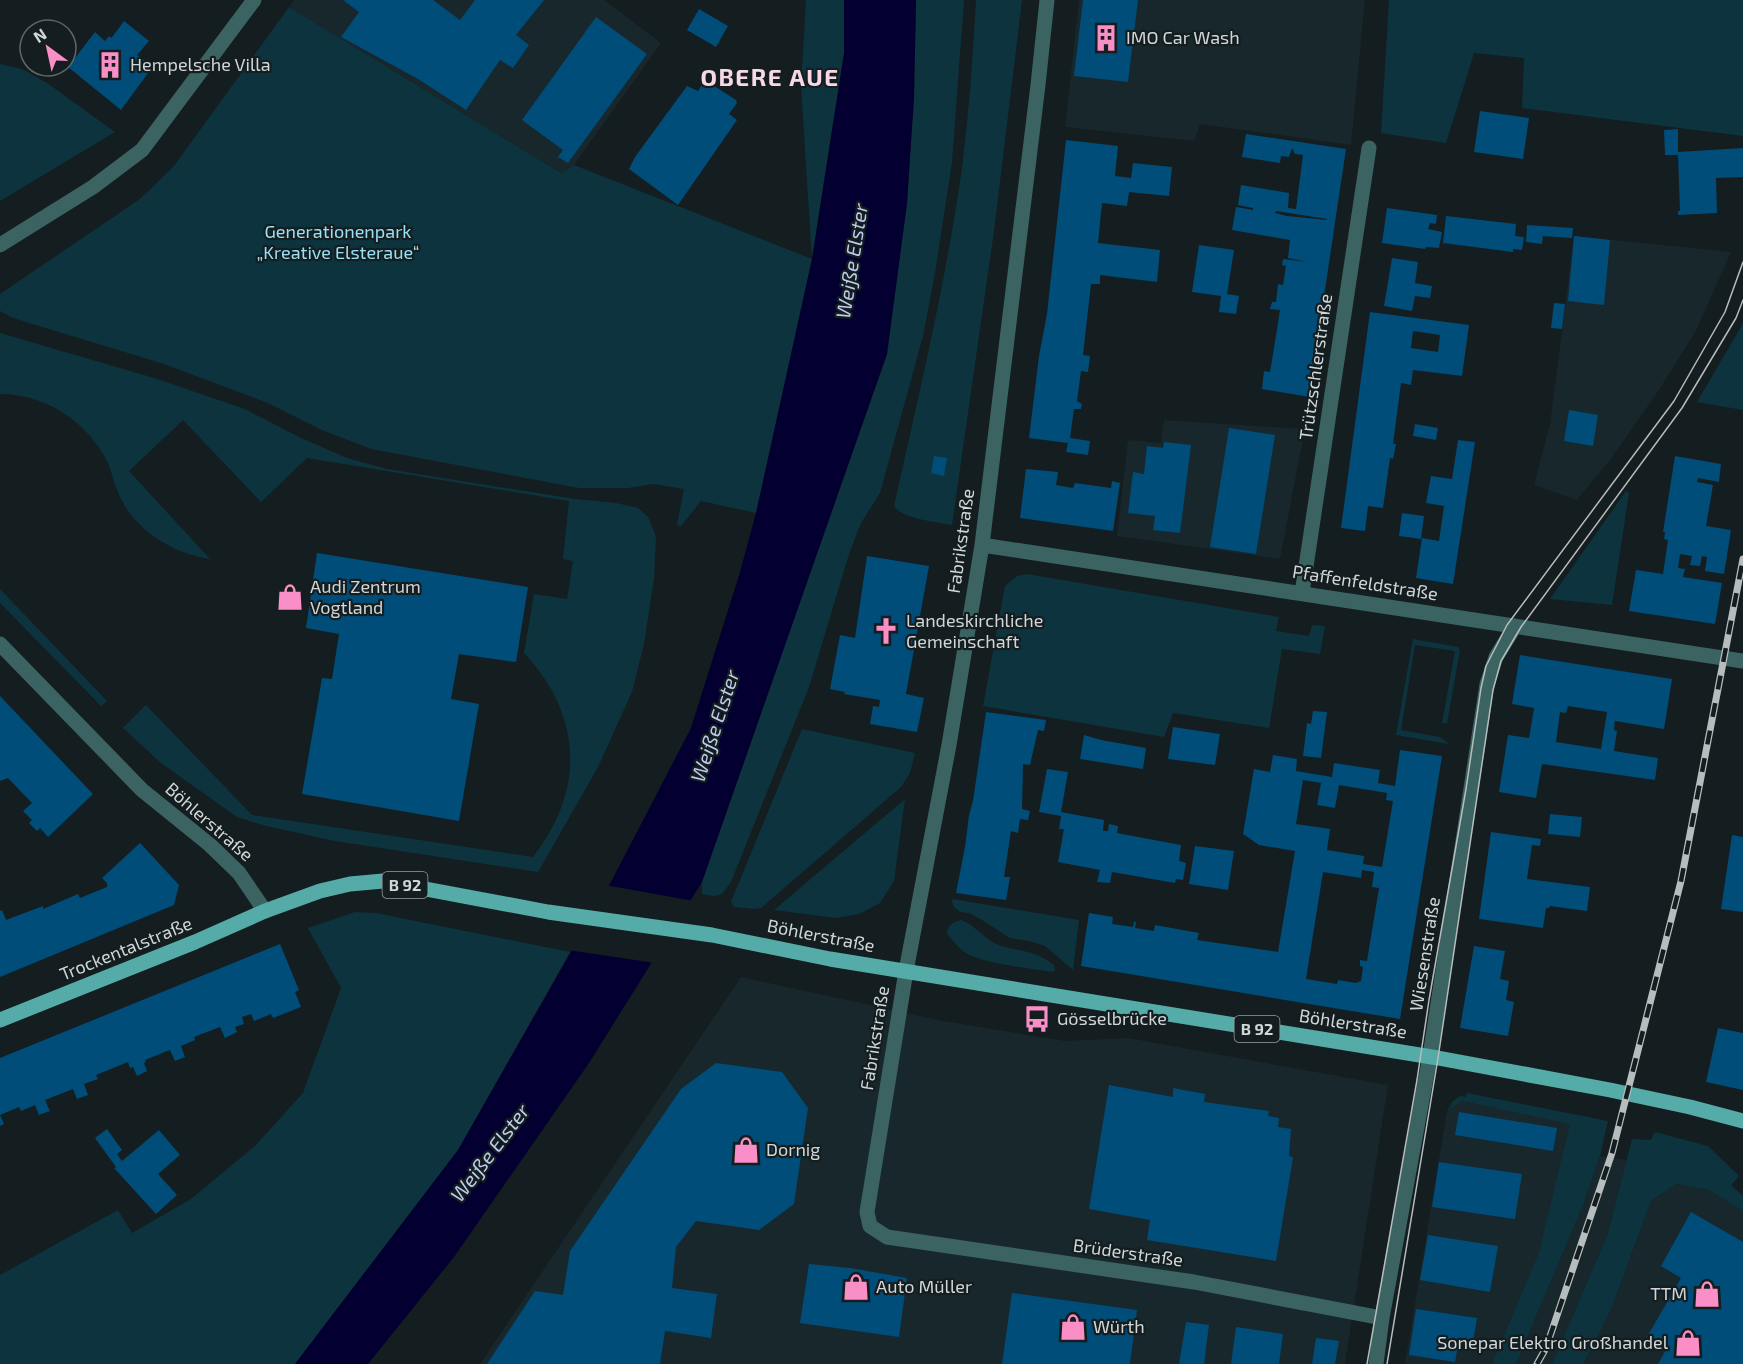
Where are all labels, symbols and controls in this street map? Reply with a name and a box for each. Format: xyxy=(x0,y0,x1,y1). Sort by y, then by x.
north arrow xyxy=(18,18,78,78)
building icon: IMO Car Wash xyxy=(1091,23,1121,53)
text: N xyxy=(30,24,50,46)
place label: IMO Car Wash xyxy=(1126,26,1240,48)
building icon: Hempelsche Villa xyxy=(95,50,125,80)
place label: Hempelsche Villa xyxy=(130,53,271,75)
district label: OBERE AUE xyxy=(700,62,840,91)
water label: Weiße Elster xyxy=(830,201,872,320)
park label: Generationenpark „Kreative Elsteraue“ xyxy=(257,220,419,263)
street label: Trützschlerstraße xyxy=(1294,292,1336,442)
street label: Fabrikstraße xyxy=(942,487,978,594)
street label: Pfaffenfeldstraße xyxy=(1291,560,1440,604)
place label: Audi Zentrum Vogtland xyxy=(310,575,421,618)
shop icon: Audi Zentrum Vogtland xyxy=(275,582,305,612)
place label: Landeskirchliche Gemeinschaft xyxy=(906,609,1043,652)
church icon: Landeskirchliche Gemeinschaft xyxy=(871,616,901,646)
water label: Weiße Elster xyxy=(685,666,744,785)
street label: Böhlerstraße xyxy=(161,777,258,865)
road number: B 92 xyxy=(382,872,428,898)
street label: Wiesenstraße xyxy=(1404,895,1444,1013)
street label: Trockentalstraße xyxy=(56,911,195,985)
street label: Böhlerstraße xyxy=(766,914,877,956)
street label: Fabrikstraße xyxy=(855,984,893,1092)
bus stop icon: Gösselbrücke xyxy=(1022,1004,1052,1034)
street label: Böhlerstraße xyxy=(1298,1004,1409,1042)
place label: Gösselbrücke xyxy=(1057,1007,1167,1029)
road number: B 92 xyxy=(1234,1016,1280,1042)
water label: Weiße Elster xyxy=(445,1098,534,1206)
shop icon: Dornig xyxy=(731,1135,761,1165)
place label: Dornig xyxy=(766,1138,820,1160)
street label: Brüderstraße xyxy=(1072,1233,1185,1271)
shop icon: Auto Müller xyxy=(841,1272,871,1302)
place label: Auto Müller xyxy=(876,1275,972,1297)
shop icon: TTM xyxy=(1692,1279,1722,1309)
place label: TTM xyxy=(1650,1282,1687,1304)
shop icon: Würth xyxy=(1058,1312,1088,1342)
place label: Würth xyxy=(1093,1315,1145,1337)
shop icon: Sonepar Elektro Großhandel xyxy=(1673,1328,1703,1358)
place label: Sonepar Elektro Großhandel xyxy=(1437,1331,1669,1353)

